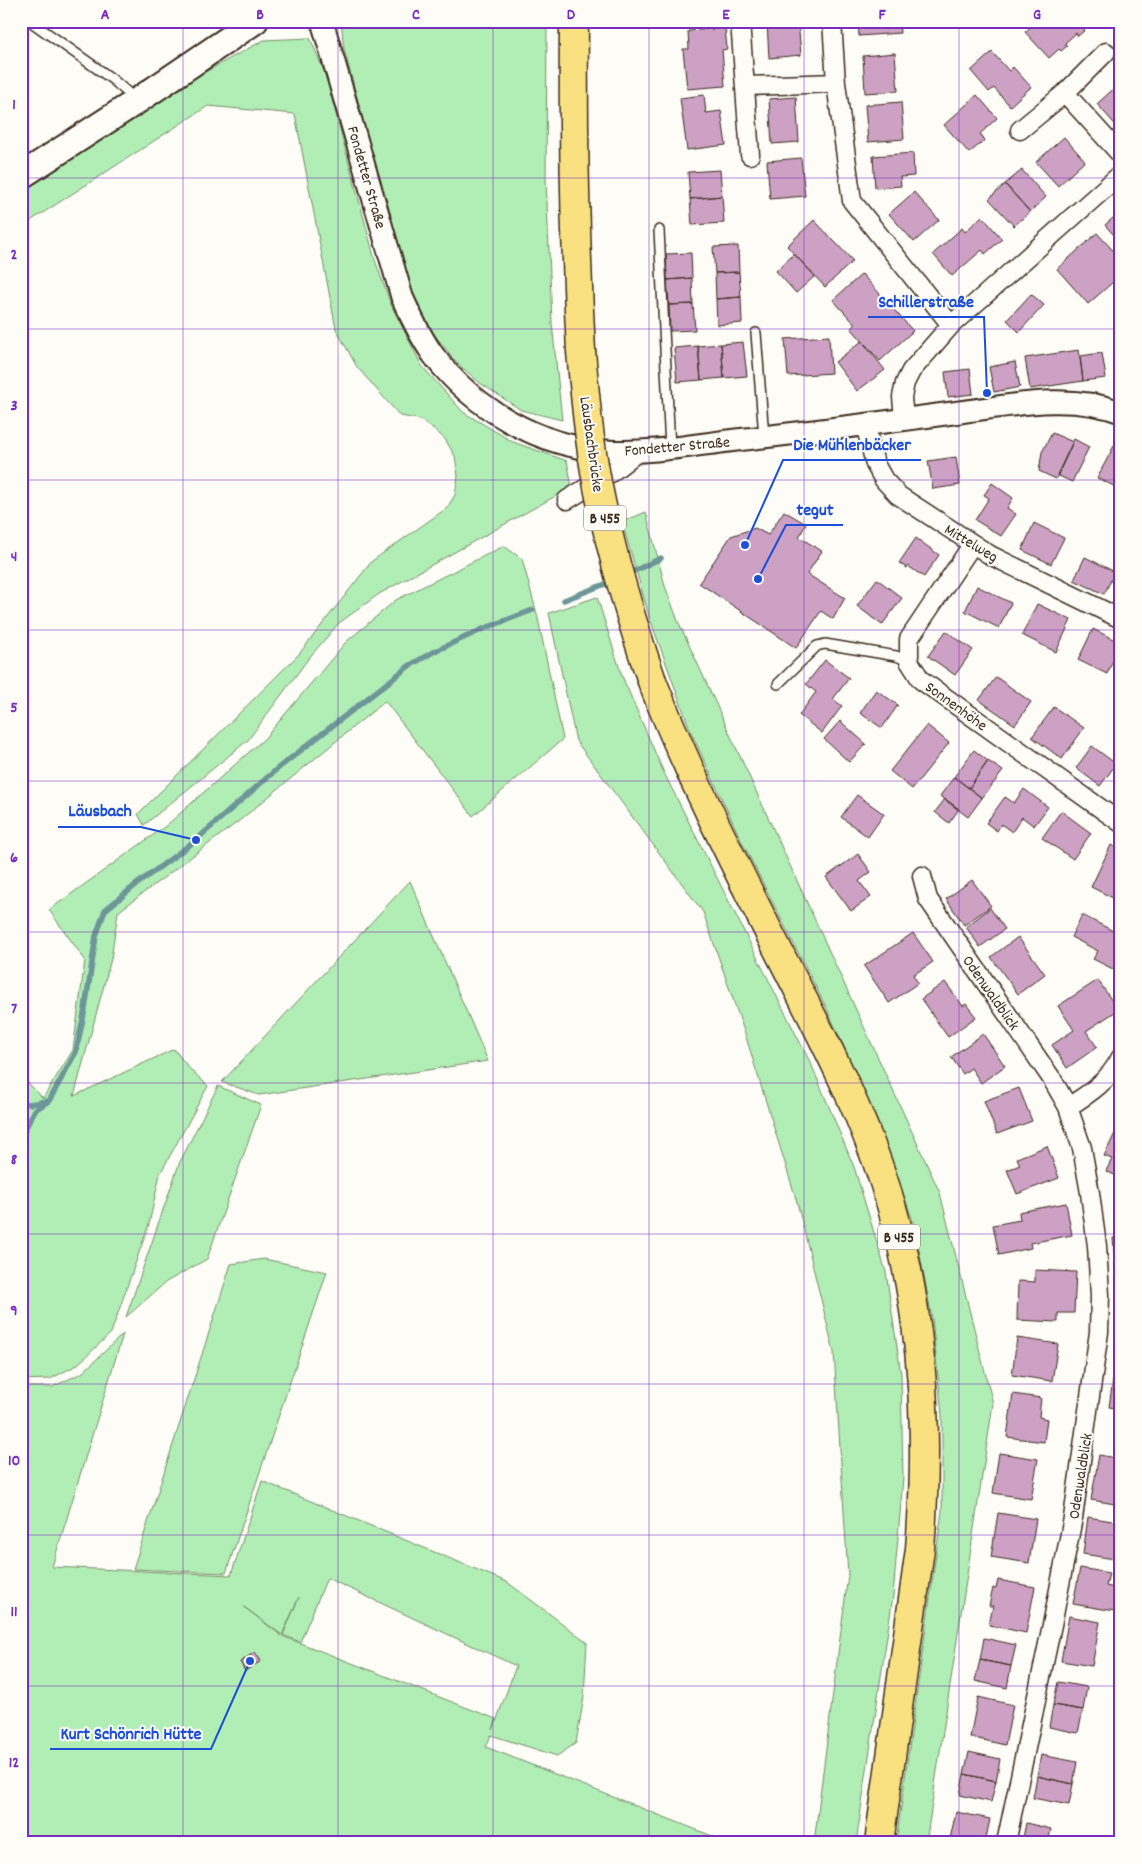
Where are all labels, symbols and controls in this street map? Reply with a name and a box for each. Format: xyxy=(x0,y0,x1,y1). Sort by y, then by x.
text: A xyxy=(101,4,110,27)
text: B xyxy=(256,4,264,27)
text: C xyxy=(412,4,420,27)
text: D xyxy=(567,4,576,27)
text: E xyxy=(722,4,730,27)
text: F xyxy=(878,4,886,27)
text: G xyxy=(1033,4,1041,27)
text: 1 xyxy=(12,94,16,117)
street label: Fondetter Straße xyxy=(340,124,391,232)
text: 2 xyxy=(11,244,18,267)
callout: Schillerstraße xyxy=(868,284,984,317)
text: Schillerstraße xyxy=(878,291,974,316)
text: 3 xyxy=(10,395,18,418)
street label: Läusbachbrücke xyxy=(572,395,609,494)
callout: Die Mühlenbäcker xyxy=(783,427,921,460)
street label: Fondetter Straße xyxy=(624,431,731,464)
text: Die Mühlenbäcker xyxy=(793,434,911,459)
callout: tegut xyxy=(786,492,843,525)
text: tegut xyxy=(797,499,834,524)
road number: B 455 xyxy=(584,506,626,530)
street label: Mittelweg xyxy=(939,519,1002,569)
text: 4 xyxy=(11,546,17,569)
street label: Sonnenhöhe xyxy=(920,676,992,738)
text: 5 xyxy=(10,697,18,720)
callout: Läusbach xyxy=(58,794,141,827)
text: Läusbach xyxy=(68,800,132,825)
text: 6 xyxy=(10,847,18,870)
street label: Odenwaldblick xyxy=(956,951,1024,1036)
text: 7 xyxy=(11,998,17,1021)
text: 8 xyxy=(11,1149,18,1172)
road number: B 455 xyxy=(878,1224,920,1250)
text: 9 xyxy=(10,1300,18,1323)
street label: Odenwaldblick xyxy=(1063,1432,1100,1521)
text: 10 xyxy=(8,1450,20,1473)
text: 11 xyxy=(10,1601,18,1624)
callout: Kurt Schönrich Hütte xyxy=(50,1716,211,1749)
text: Kurt Schönrich Hütte xyxy=(60,1723,202,1748)
text: 12 xyxy=(9,1752,19,1775)

